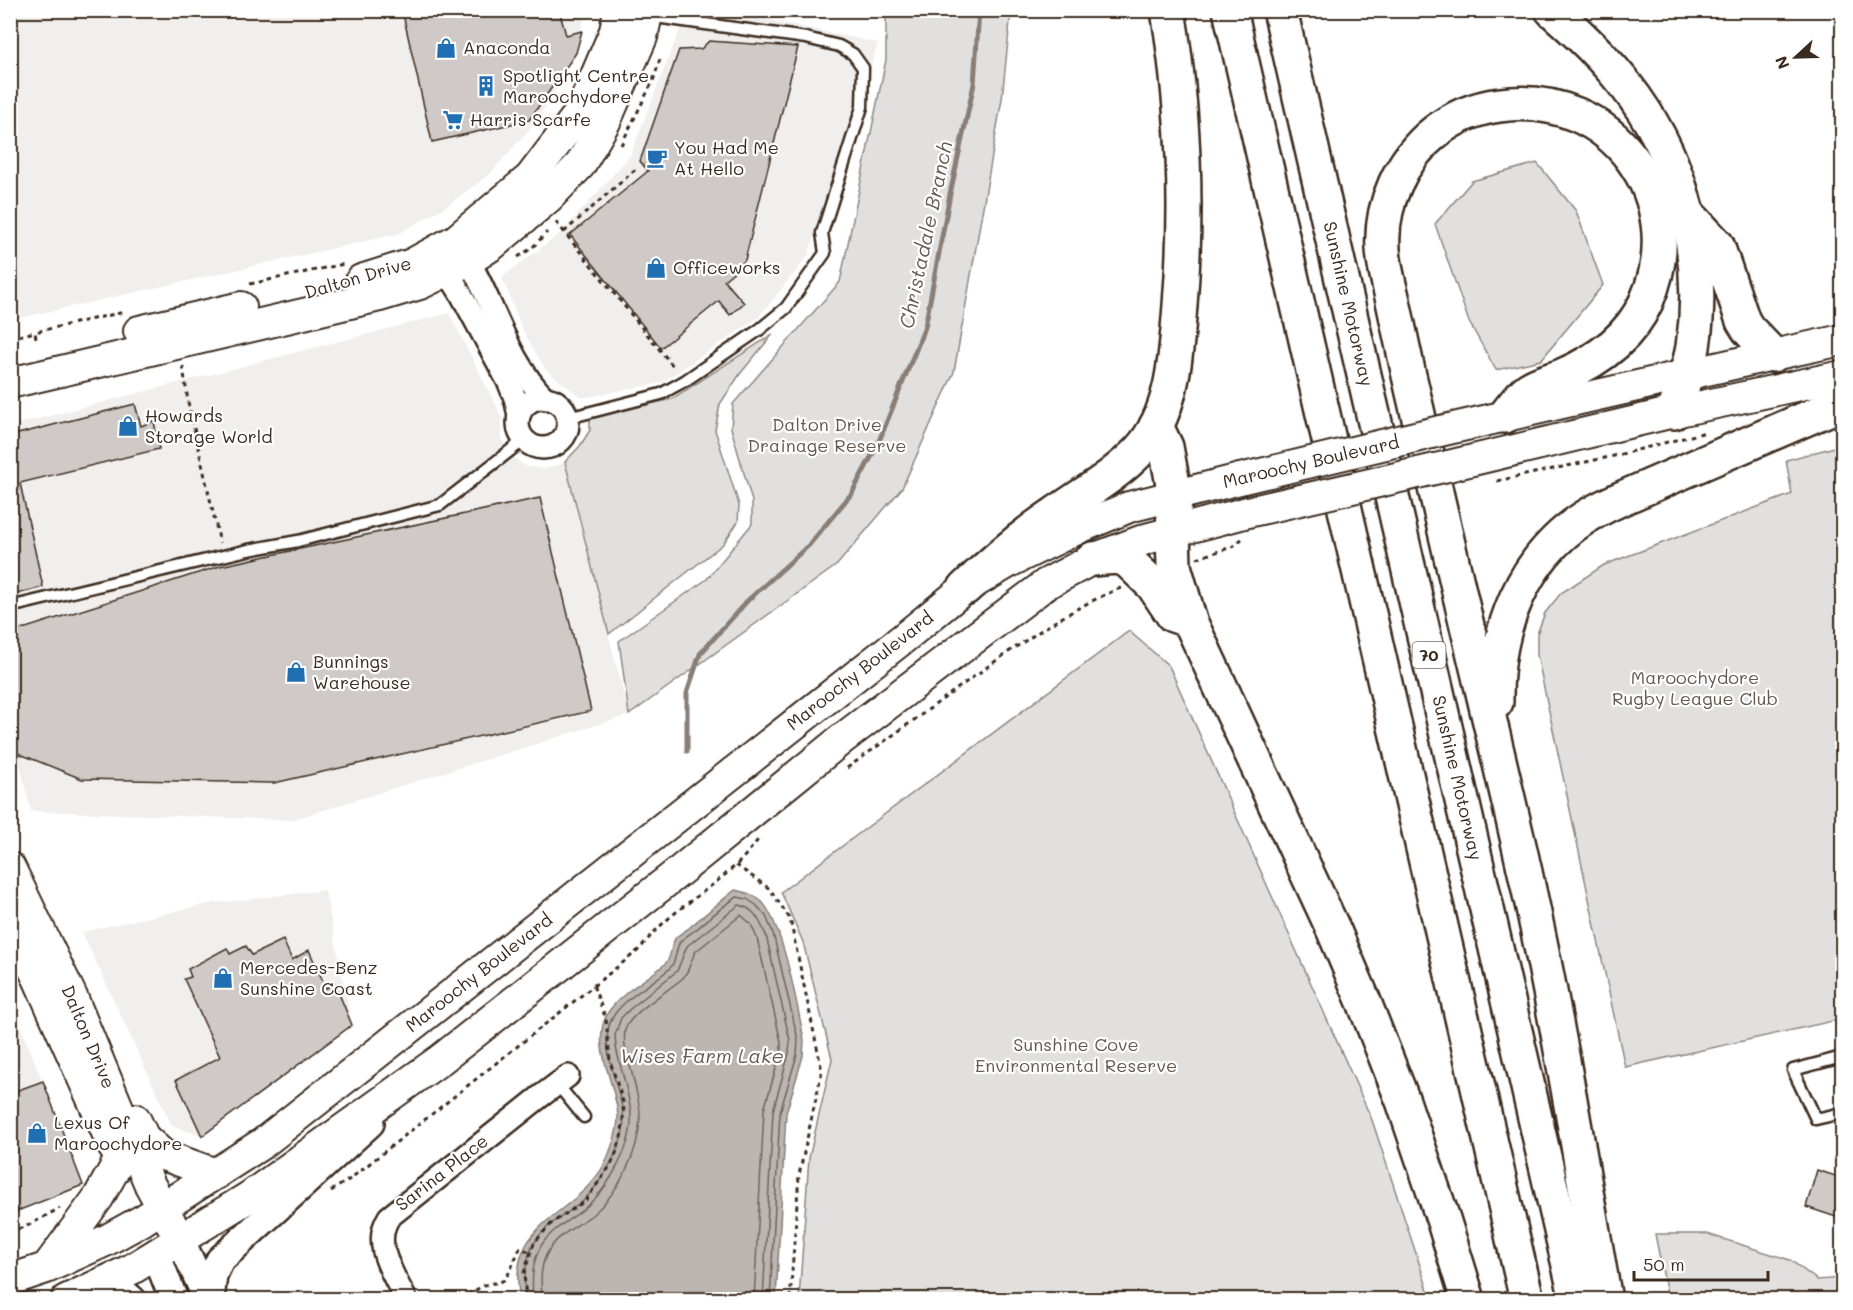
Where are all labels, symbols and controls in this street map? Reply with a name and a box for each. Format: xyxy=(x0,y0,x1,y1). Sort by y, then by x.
north arrow xyxy=(1766,27,1826,87)
place label: Anaconda xyxy=(463,35,551,59)
shop icon: Anaconda xyxy=(434,36,458,60)
text: N xyxy=(1770,53,1794,72)
place label: Spotlight Centre Maroochydore xyxy=(503,63,649,108)
building icon: Spotlight Centre Maroochydore xyxy=(474,74,498,98)
place label: Harris Scarfe xyxy=(470,107,591,131)
supermarket icon: Harris Scarfe xyxy=(441,108,465,132)
place label: You Had Me At Hello xyxy=(674,135,779,180)
water label: Christadale Branch xyxy=(892,139,958,331)
cafe icon: You Had Me At Hello xyxy=(645,146,669,170)
street label: Sunshine Motorway xyxy=(1318,219,1380,389)
street label: Dalton Drive xyxy=(302,250,414,304)
place label: Officeworks xyxy=(673,255,780,279)
shop icon: Officeworks xyxy=(644,256,668,280)
place label: Howards Storage World xyxy=(145,403,273,448)
park label: Dalton Drive Drainage Reserve xyxy=(748,412,906,457)
shop icon: Howards Storage World xyxy=(116,414,140,438)
street label: Maroochy Boulevard xyxy=(1220,429,1401,493)
street label: Maroochy Boulevard xyxy=(781,605,938,735)
road number: 70 xyxy=(1412,642,1446,668)
place label: Bunnings Warehouse xyxy=(313,649,411,694)
shop icon: Bunnings Warehouse xyxy=(284,660,308,684)
park label: Maroochydore Rugby League Club xyxy=(1612,665,1778,710)
street label: Sunshine Motorway xyxy=(1427,693,1489,863)
street label: Maroochy Boulevard xyxy=(400,907,557,1037)
place label: Mercedes-Benz Sunshine Coast xyxy=(240,955,377,1000)
shop icon: Mercedes-Benz Sunshine Coast xyxy=(211,966,235,990)
street label: Dalton Drive xyxy=(56,981,121,1092)
park label: Sunshine Cove Environmental Reserve xyxy=(975,1032,1177,1077)
water label: Wises Farm Lake xyxy=(620,1042,784,1068)
place label: Lexus Of Maroochydore xyxy=(54,1110,182,1155)
shop icon: Lexus Of Maroochydore xyxy=(25,1121,49,1145)
street label: Sarina Place xyxy=(390,1128,493,1216)
scale bar xyxy=(1634,1244,1768,1282)
text: 50 m xyxy=(1643,1252,1685,1276)

